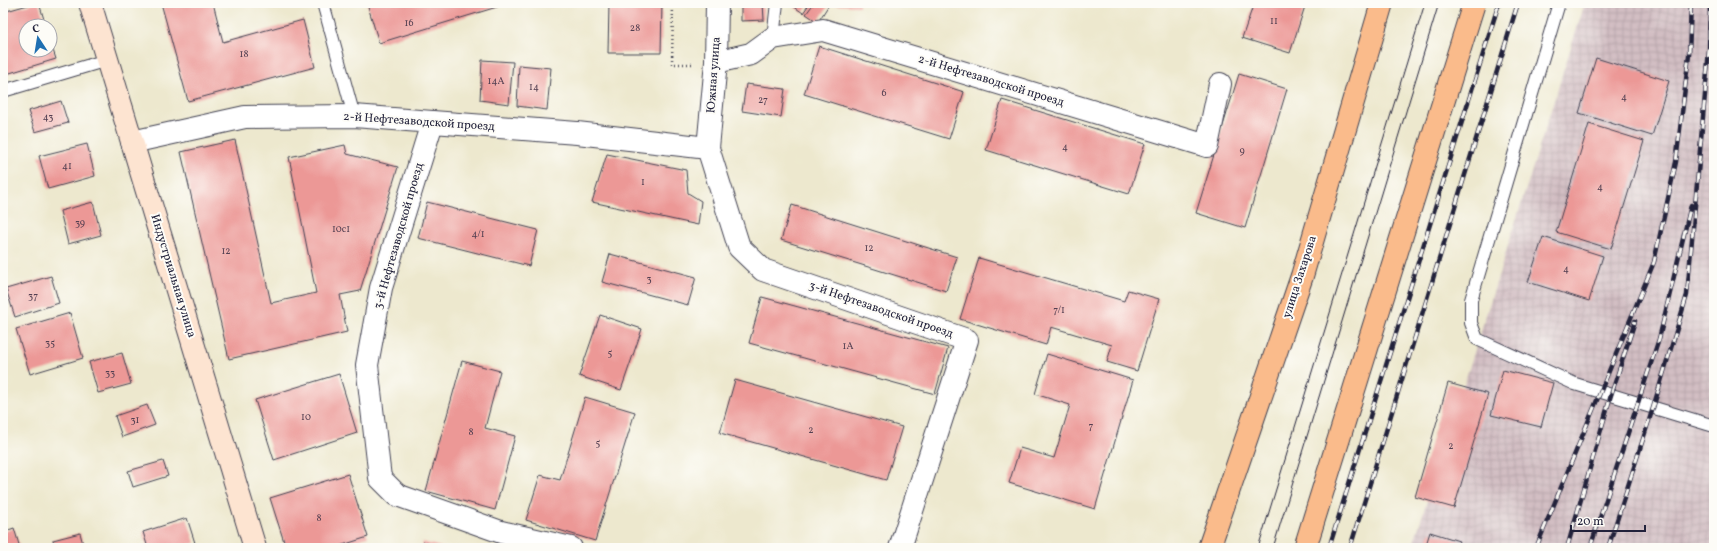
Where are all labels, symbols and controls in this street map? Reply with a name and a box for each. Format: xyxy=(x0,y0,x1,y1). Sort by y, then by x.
house number: 11 xyxy=(1270,14,1278,28)
house number: 16 xyxy=(405,16,413,30)
north arrow xyxy=(18,18,58,58)
house number: 28 xyxy=(630,21,640,35)
text: С xyxy=(31,22,41,38)
street label: Южная улица xyxy=(703,36,725,114)
house number: 18 xyxy=(240,47,248,61)
street label: 2-й Нефтезаводской проезд xyxy=(916,51,1066,111)
house number: 14А xyxy=(488,74,504,88)
house number: 14 xyxy=(529,80,539,94)
house number: 6 xyxy=(881,86,887,100)
house number: 4 xyxy=(1621,90,1627,104)
house number: 27 xyxy=(758,93,768,107)
street label: 2-й Нефтезаводской проезд xyxy=(343,109,496,135)
house number: 43 xyxy=(43,110,53,124)
house number: 4 xyxy=(1062,140,1068,154)
house number: 9 xyxy=(1239,144,1245,158)
house number: 41 xyxy=(62,159,72,173)
street label: 3-й Нефтезаводской проезд xyxy=(370,161,428,311)
house number: 1 xyxy=(641,175,645,189)
house number: 4 xyxy=(1597,180,1603,194)
street label: Индустриальная улица xyxy=(147,212,199,340)
house number: 39 xyxy=(75,216,85,230)
house number: 10с1 xyxy=(332,222,350,236)
house number: 4/1 xyxy=(471,227,485,241)
street label: улица Захарова xyxy=(1279,234,1321,320)
house number: 12 xyxy=(864,241,874,255)
house number: 12 xyxy=(221,244,231,258)
house number: 4 xyxy=(1563,262,1569,276)
house number: 3 xyxy=(646,272,652,286)
street label: 3-й Нефтезаводской проезд xyxy=(807,278,956,342)
house number: 37 xyxy=(28,289,38,303)
house number: 7/1 xyxy=(1053,303,1065,317)
house number: 35 xyxy=(45,336,55,350)
house number: 1А xyxy=(843,339,853,353)
house number: 5 xyxy=(608,346,613,360)
house number: 33 xyxy=(105,366,115,380)
house number: 10 xyxy=(301,410,311,424)
house number: 31 xyxy=(130,413,140,427)
house number: 7 xyxy=(1089,419,1094,433)
house number: 2 xyxy=(808,423,814,437)
house number: 8 xyxy=(468,425,474,439)
house number: 5 xyxy=(596,436,601,450)
house number: 2 xyxy=(1448,439,1454,453)
scale bar xyxy=(1571,507,1645,533)
house number: 8 xyxy=(316,511,322,525)
text: 20 m xyxy=(1577,514,1604,530)

